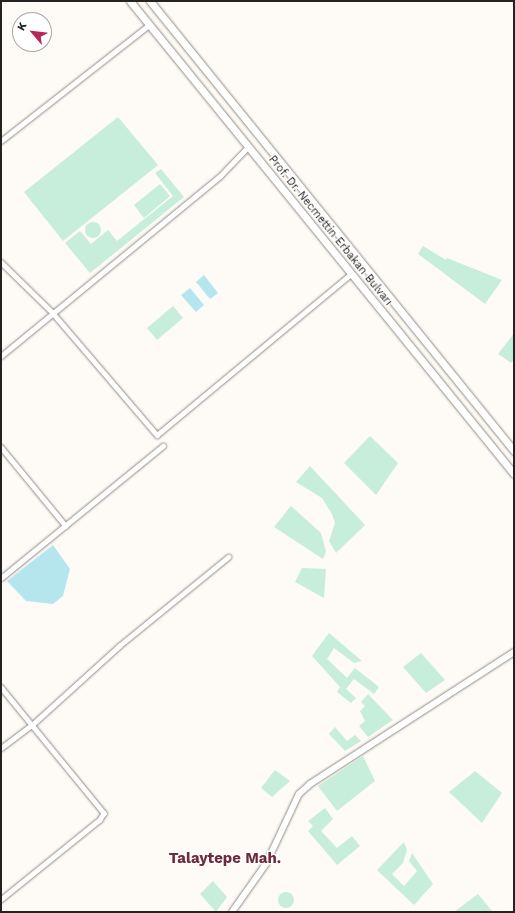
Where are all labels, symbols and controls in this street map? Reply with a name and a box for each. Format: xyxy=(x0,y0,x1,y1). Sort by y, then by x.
north arrow xyxy=(12,12,52,52)
text: K xyxy=(14,20,29,33)
street label: Prof. Dr. Necmettin Erbakan Bulvarı xyxy=(265,153,395,309)
district label: Talaytepe Mah. xyxy=(169,850,281,868)

